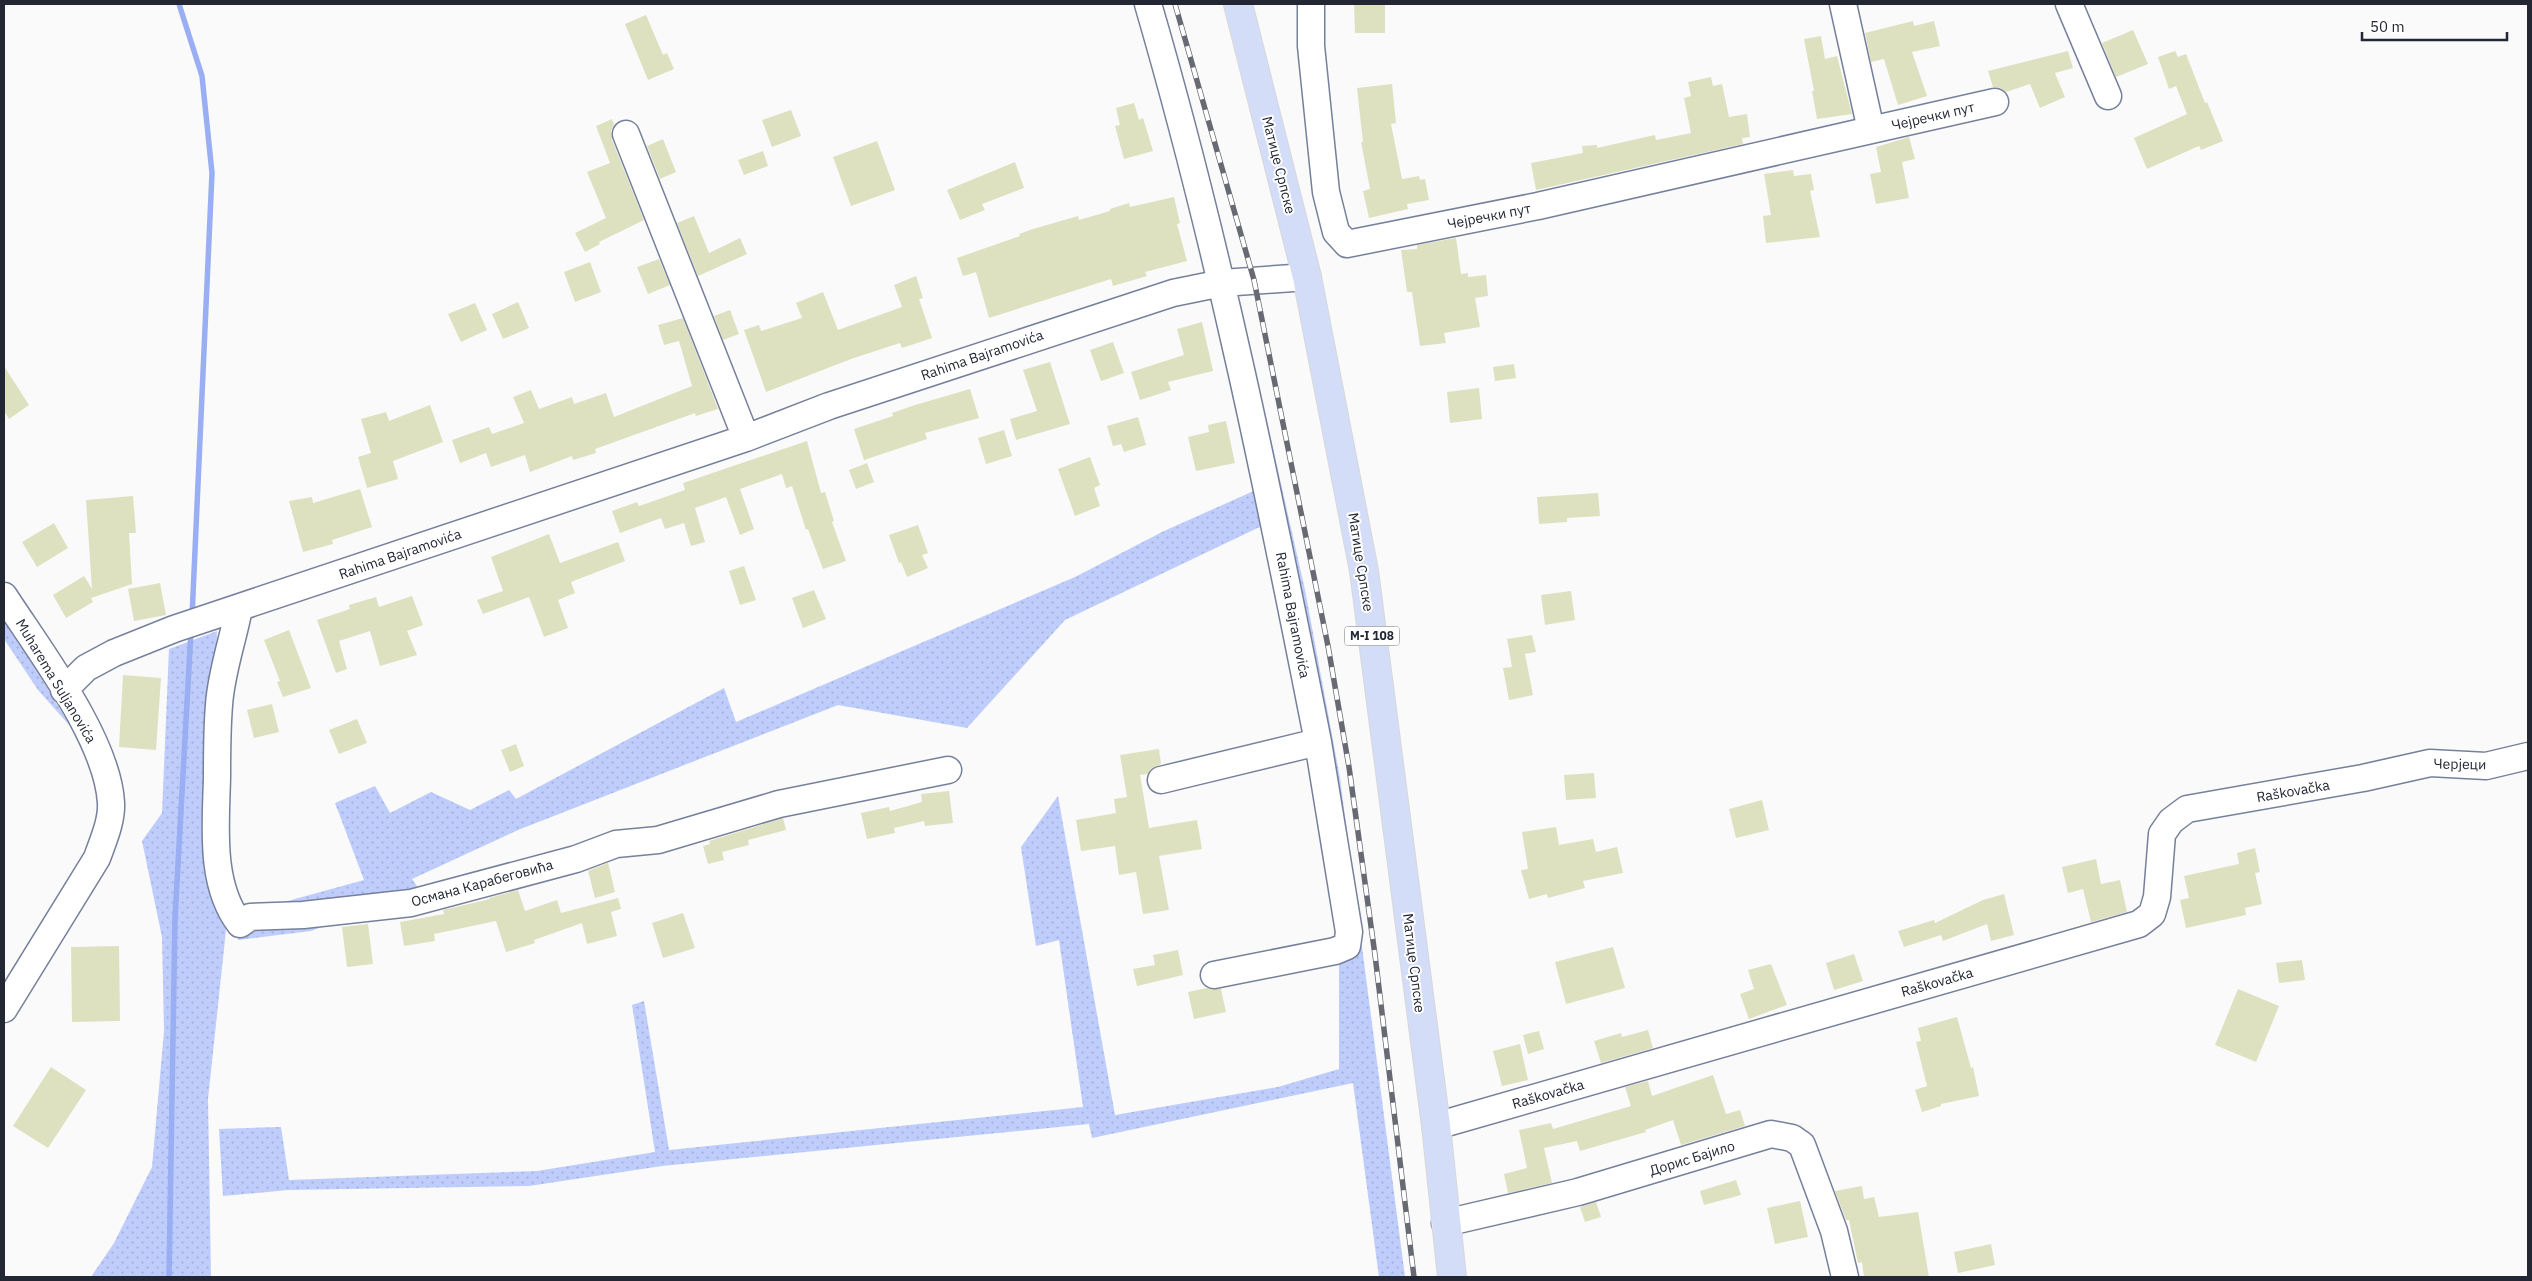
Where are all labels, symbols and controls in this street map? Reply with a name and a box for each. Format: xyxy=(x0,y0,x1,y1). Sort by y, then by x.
scale bar xyxy=(2362,10,2507,42)
text: 50 m xyxy=(2370,17,2405,36)
street label: Чејречки пут xyxy=(1890,98,1977,134)
street label: Матице Српске xyxy=(1258,114,1300,216)
street label: Чејречки пут xyxy=(1446,199,1533,233)
street label: Rahima Bajramovića xyxy=(918,325,1046,384)
street label: Матице Српске xyxy=(1344,511,1378,613)
street label: Rahima Bajramovića xyxy=(336,524,464,583)
street label: Rahima Bajramovića xyxy=(1272,550,1314,680)
street label: Muharema Suljanovića xyxy=(12,616,101,747)
road number: M-I 108 xyxy=(1344,626,1400,646)
street label: Черјеци xyxy=(2434,755,2486,773)
street label: Raškovačka xyxy=(2255,776,2332,806)
street label: Османа Карабеговића xyxy=(409,855,555,911)
street label: Матице Српске xyxy=(1399,912,1429,1014)
street label: Raškovačka xyxy=(1899,963,1976,1001)
street label: Raškovačka xyxy=(1510,1075,1587,1113)
street label: Дорис Бајило xyxy=(1647,1136,1737,1180)

